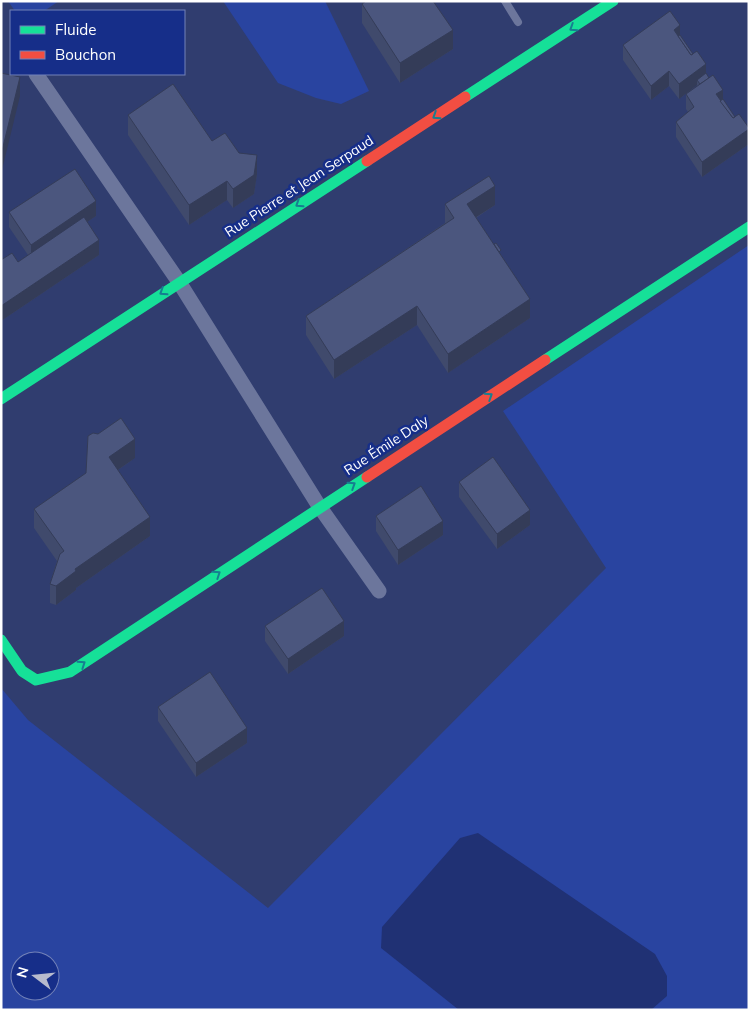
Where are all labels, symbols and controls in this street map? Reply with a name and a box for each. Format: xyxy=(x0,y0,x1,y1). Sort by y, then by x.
legend xyxy=(10,10,185,75)
text: Fluide xyxy=(55,20,96,39)
one-way arrow xyxy=(569,21,578,31)
text: Bouchon xyxy=(55,45,116,64)
one-way arrow xyxy=(432,110,442,119)
street label: Rue Pierre et Jean Serpaud xyxy=(221,131,377,241)
one-way arrow xyxy=(296,198,305,207)
one-way arrow xyxy=(159,286,169,295)
one-way arrow xyxy=(483,393,492,402)
street label: Rue Émile Daly xyxy=(340,411,432,479)
one-way arrow xyxy=(347,482,356,491)
one-way arrow xyxy=(212,571,221,581)
one-way arrow xyxy=(76,661,85,670)
north arrow xyxy=(10,951,60,1001)
text: N xyxy=(12,965,33,980)

